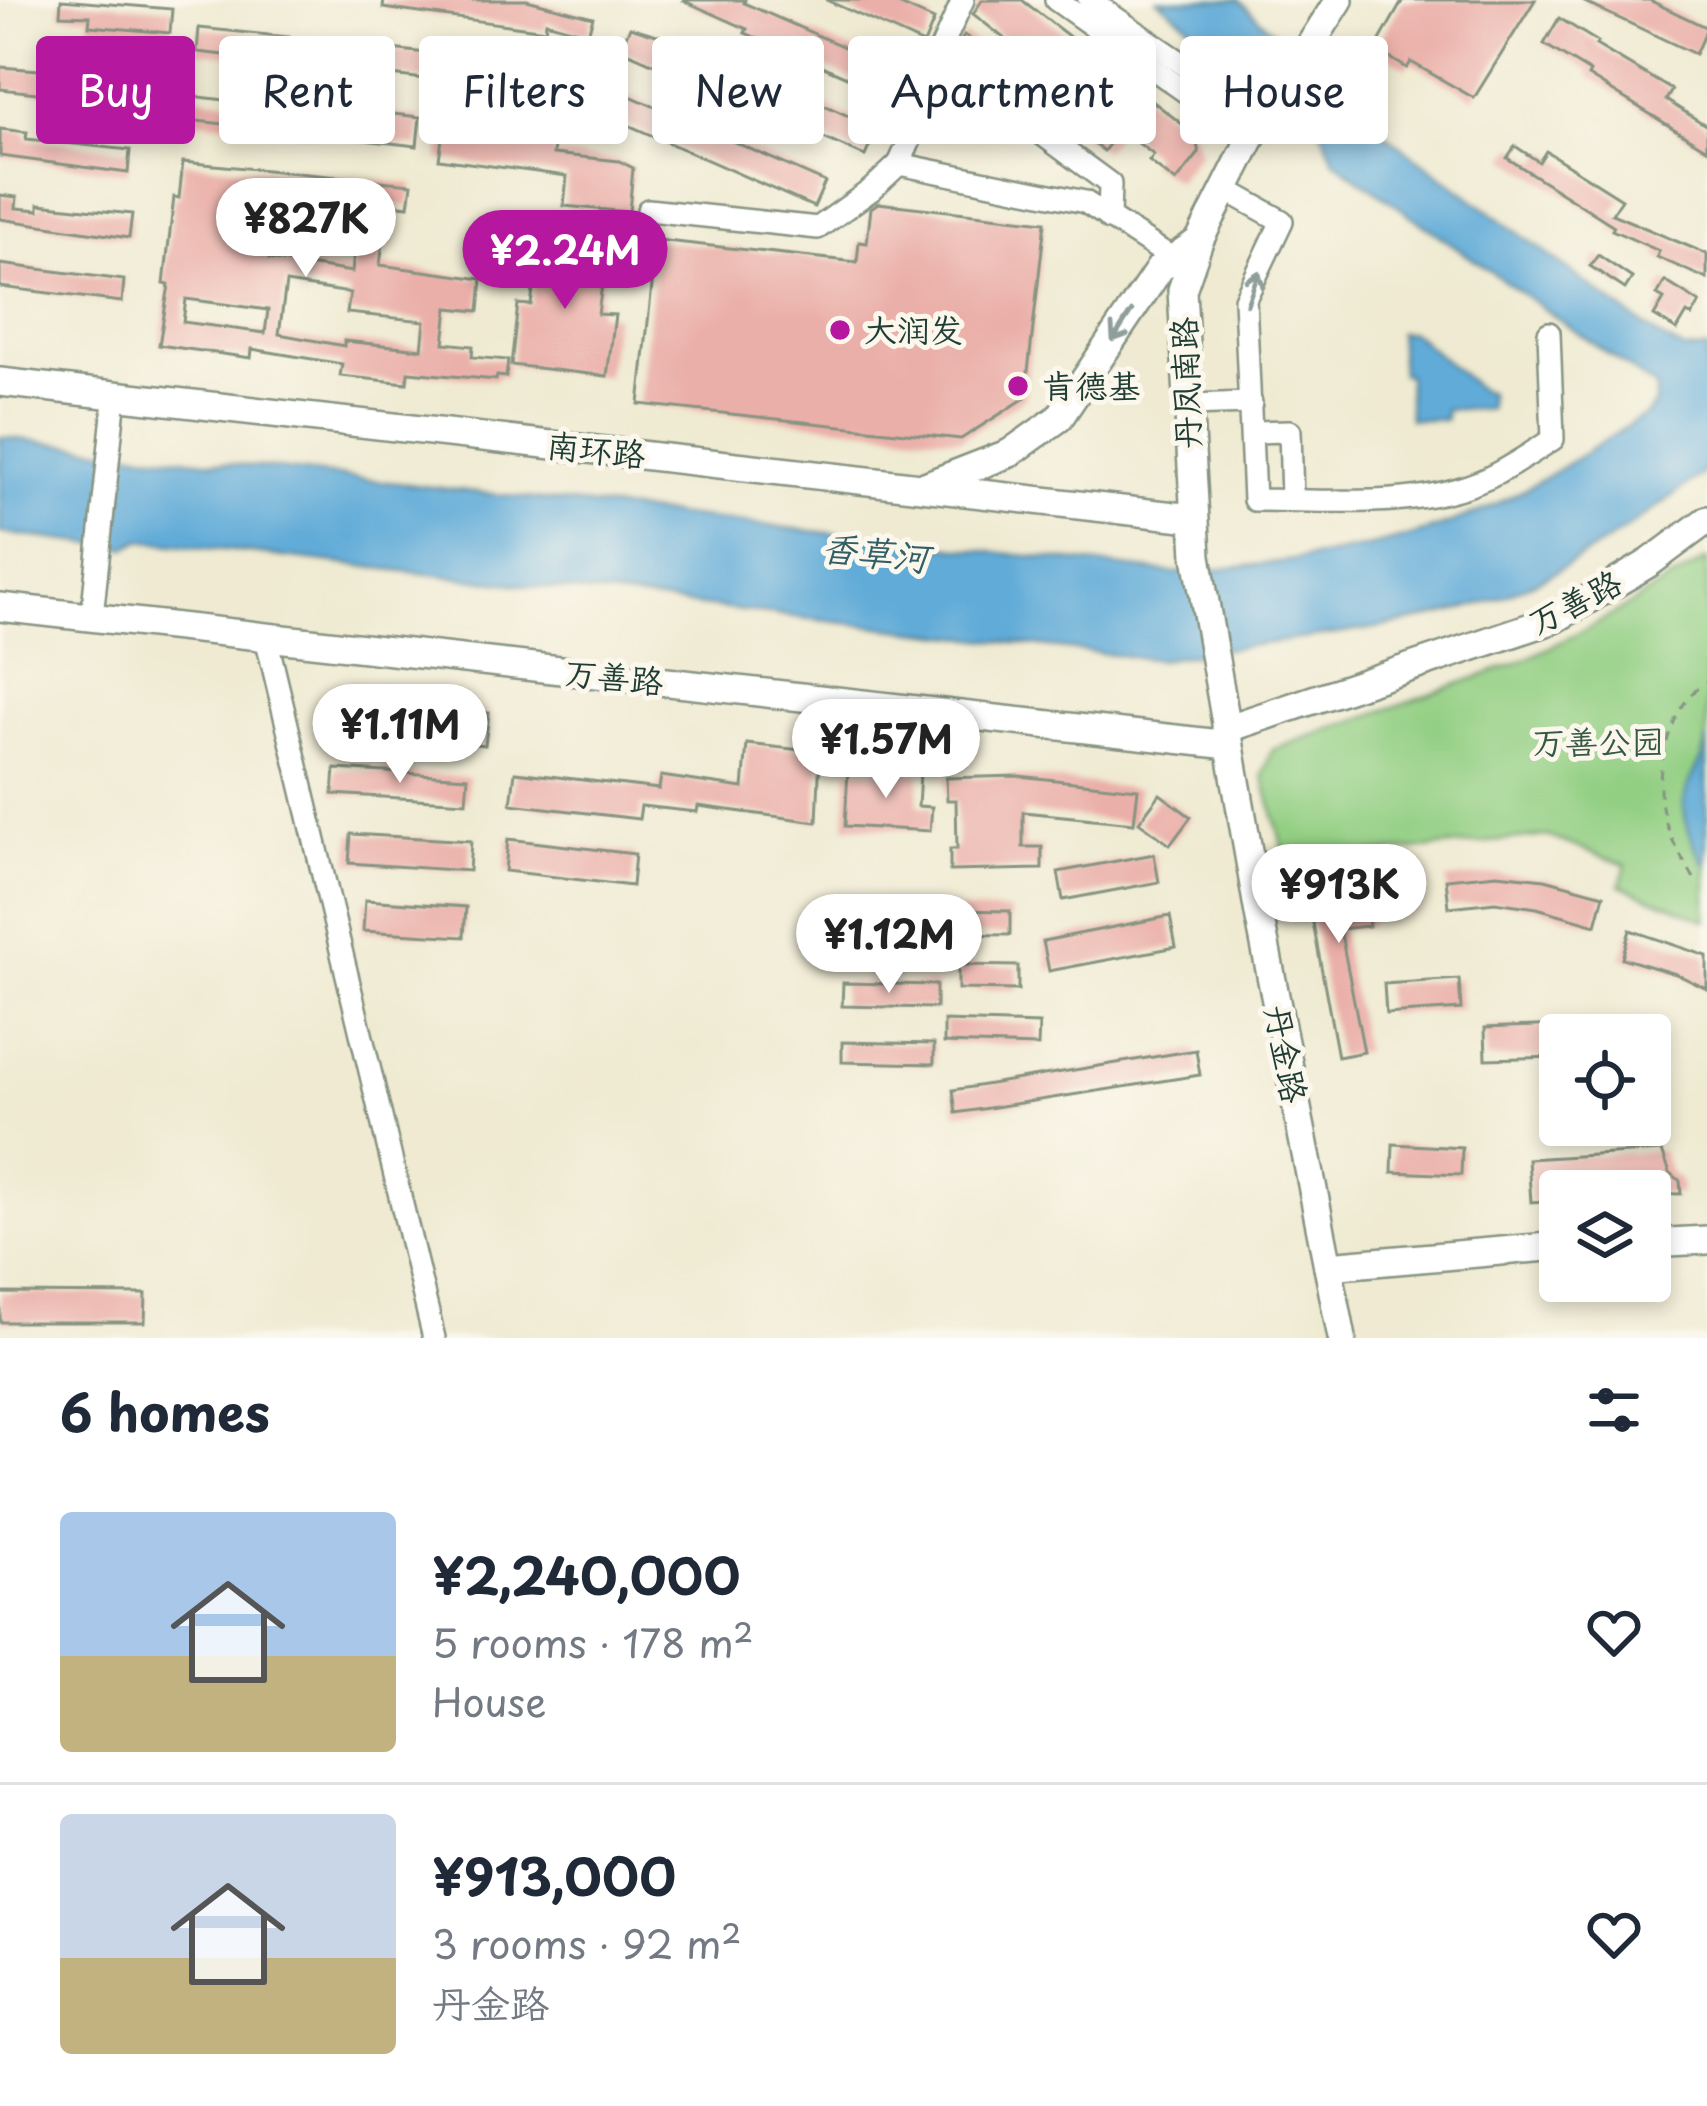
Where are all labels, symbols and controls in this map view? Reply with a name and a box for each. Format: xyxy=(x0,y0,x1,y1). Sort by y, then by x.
chip: Buy xyxy=(36,36,195,144)
chip: Rent xyxy=(219,36,395,144)
chip: Filters xyxy=(419,36,628,144)
chip: New xyxy=(652,36,824,144)
chip: Apartment xyxy=(848,36,1156,144)
chip: House xyxy=(1180,36,1388,144)
pin: ¥827K xyxy=(222,178,390,280)
text: ¥827K xyxy=(243,187,369,246)
pin: ¥2.24M xyxy=(467,210,663,312)
text: ¥2.24M xyxy=(490,219,640,278)
one-way arrow xyxy=(1244,270,1265,307)
place label: 大润发 xyxy=(864,303,963,353)
one-way arrow xyxy=(1109,308,1134,342)
street label: 丹凤南路 xyxy=(1157,316,1211,450)
marker: 大润发 xyxy=(827,317,853,343)
place label: 肯德基 xyxy=(1042,359,1141,409)
marker: 肯德基 xyxy=(1005,373,1031,399)
street label: 南环路 xyxy=(544,418,648,478)
water label: 香草河 xyxy=(819,519,937,584)
street label: 万善路 xyxy=(1519,555,1630,645)
street label: 万善路 xyxy=(562,645,666,705)
pin: ¥1.11M xyxy=(302,684,498,786)
text: ¥1.11M xyxy=(340,693,460,752)
pin: ¥1.57M xyxy=(788,699,984,801)
text: ¥1.57M xyxy=(819,708,953,767)
park label: 万善公园 xyxy=(1532,715,1664,765)
pin: ¥913K xyxy=(1255,844,1423,946)
text: ¥913K xyxy=(1278,853,1400,912)
pin: ¥1.12M xyxy=(791,894,987,996)
text: ¥1.12M xyxy=(823,903,955,962)
street label: 丹金路 xyxy=(1254,1000,1322,1107)
map controls xyxy=(1539,1014,1671,1302)
button: locate xyxy=(1539,1014,1671,1146)
button: layers xyxy=(1539,1170,1671,1302)
text: 6 homes xyxy=(60,1372,270,1449)
icon: filters xyxy=(1581,1377,1647,1443)
text: ¥2,240,000 xyxy=(432,1535,740,1612)
icon: home xyxy=(156,1560,300,1704)
icon: heart xyxy=(1581,1599,1647,1665)
text: 5 rooms · 178 m² xyxy=(432,1612,754,1671)
text: House xyxy=(432,1671,546,1730)
text: ¥913,000 xyxy=(432,1836,676,1913)
icon: home xyxy=(156,1862,300,2006)
icon: heart xyxy=(1581,1901,1647,1967)
text: 3 rooms · 92 m² xyxy=(432,1913,742,1972)
text: 丹金路 xyxy=(432,1972,549,2031)

